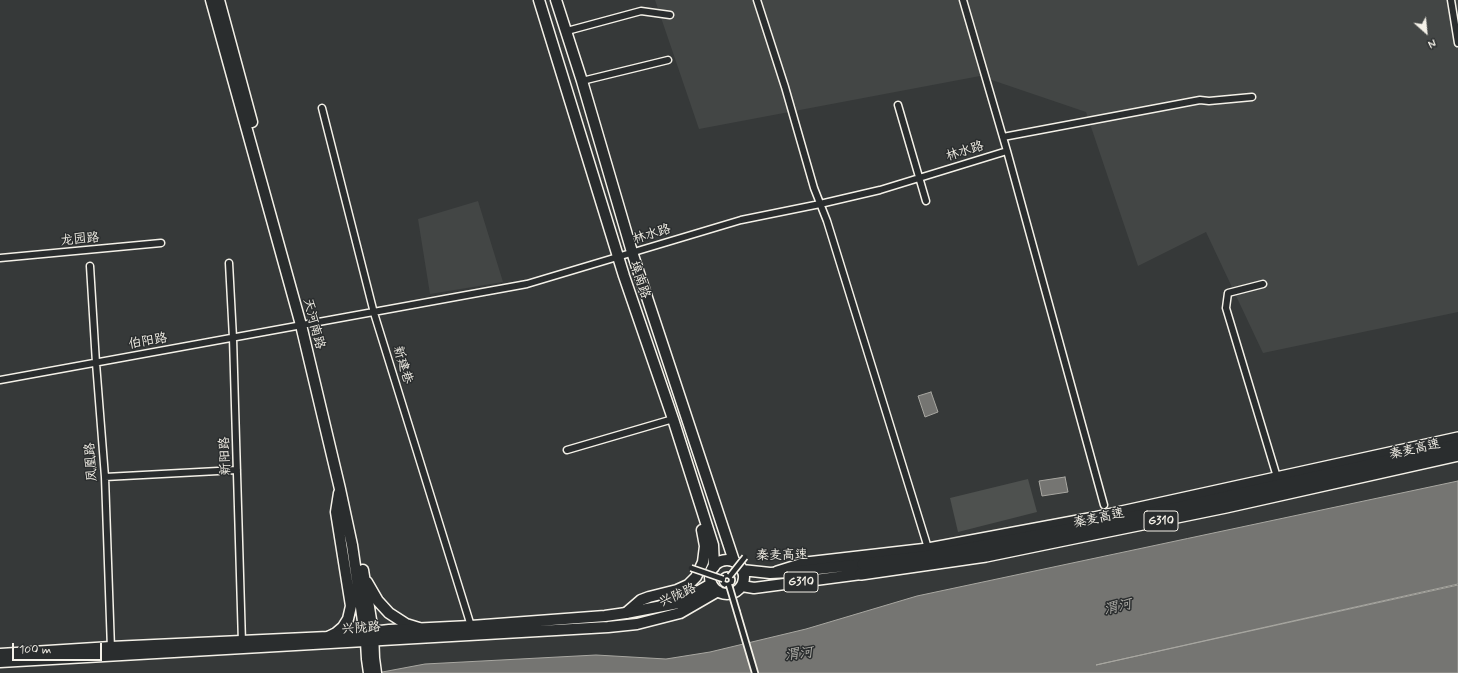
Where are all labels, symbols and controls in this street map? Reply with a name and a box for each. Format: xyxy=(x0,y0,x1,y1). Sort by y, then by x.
north arrow xyxy=(1406,12,1446,52)
text: N xyxy=(1425,35,1438,51)
street label: 林水路 xyxy=(944,139,986,165)
street label: 林水路 xyxy=(631,222,673,248)
street label: 龙园路 xyxy=(60,231,100,249)
street label: 埠南路 xyxy=(625,259,653,301)
street label: 天河南路 xyxy=(299,297,327,351)
street label: 伯阳路 xyxy=(127,331,169,353)
street label: 新建巷 xyxy=(389,344,415,386)
street label: 新阳路 xyxy=(218,436,234,476)
street label: 秦麦高速 xyxy=(1388,437,1442,463)
street label: 凤凰路 xyxy=(83,442,101,482)
street label: 秦麦高速 xyxy=(1072,506,1126,532)
road number: G310 xyxy=(1144,511,1178,531)
street label: 秦麦高速 xyxy=(756,548,808,564)
road number: G310 xyxy=(784,572,818,592)
street label: 兴陇路 xyxy=(657,581,699,611)
water label: 渭河 xyxy=(1102,597,1134,619)
street label: 兴陇路 xyxy=(341,620,381,638)
scale bar xyxy=(14,635,104,661)
text: 100 m xyxy=(19,642,51,658)
water label: 渭河 xyxy=(784,645,814,665)

